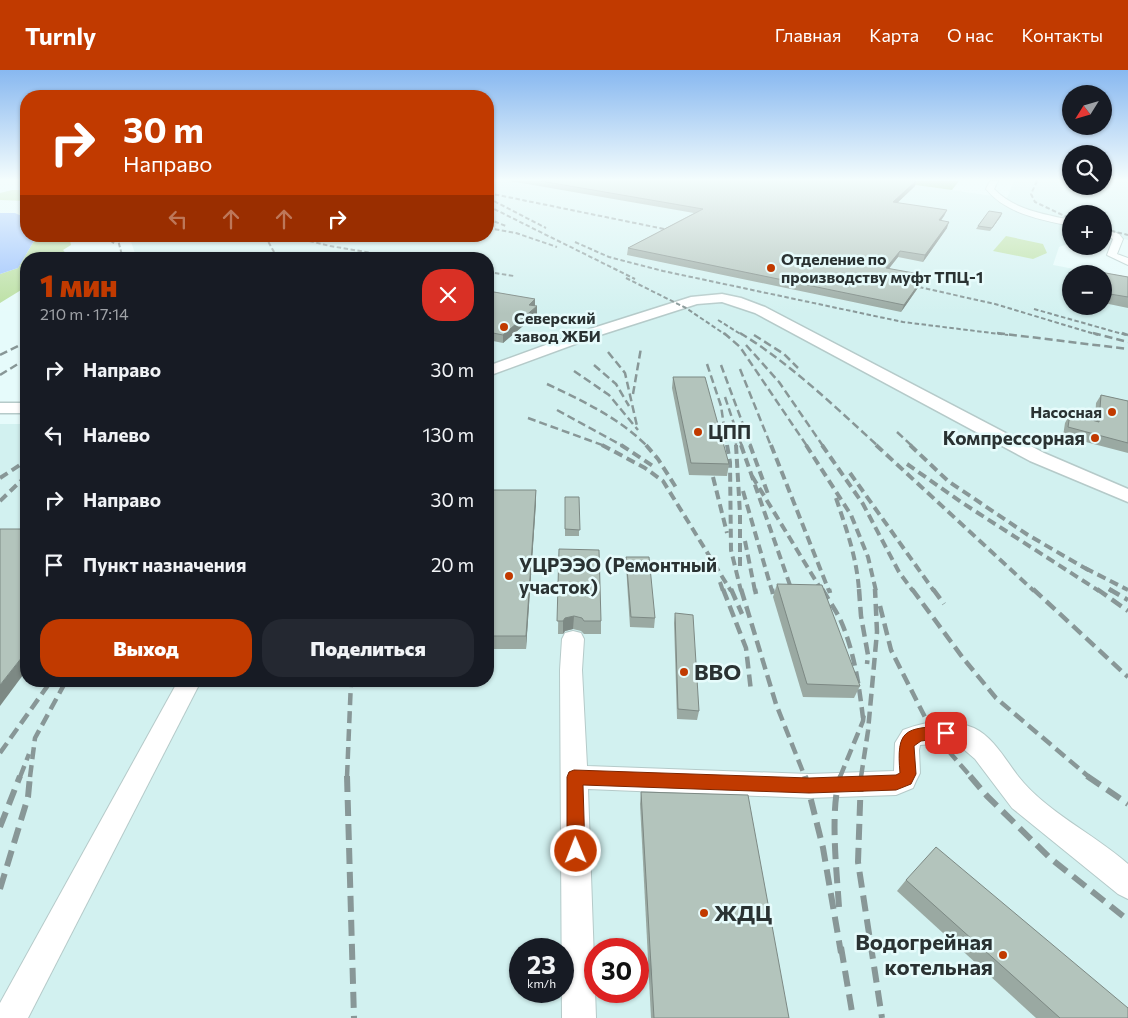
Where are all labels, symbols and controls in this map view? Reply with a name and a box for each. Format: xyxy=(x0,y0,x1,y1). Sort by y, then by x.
text: Turnly xyxy=(25,21,96,50)
text: Главная xyxy=(775,24,841,46)
text: Карта xyxy=(869,24,919,46)
text: О нас xyxy=(947,24,994,46)
text: Контакты xyxy=(1022,24,1103,46)
north arrow xyxy=(1062,85,1112,135)
map controls xyxy=(1062,85,1112,315)
text: 30 m xyxy=(123,107,204,150)
icon: right xyxy=(40,110,105,175)
button: search xyxy=(1062,145,1112,195)
text: Направо xyxy=(123,150,213,177)
icon: left xyxy=(164,205,192,233)
icon: ahead xyxy=(217,205,245,233)
icon: ahead xyxy=(270,205,298,233)
icon: right xyxy=(323,205,351,233)
button: + xyxy=(1062,205,1112,255)
place label: Отделение по производству муфт ТПЦ-1 xyxy=(781,249,983,286)
marker: Отделение по производству муфт ТПЦ-1 xyxy=(765,262,777,274)
button: − xyxy=(1062,265,1112,315)
text: 1 мин xyxy=(40,266,118,303)
button: close xyxy=(422,269,474,321)
text: 210 m · 17:14 xyxy=(40,304,129,323)
place label: Северский завод ЖБИ xyxy=(514,308,601,345)
marker: Северский завод ЖБИ xyxy=(498,321,510,333)
icon: right xyxy=(40,356,68,384)
text: Направо xyxy=(83,358,161,381)
text: 30 m xyxy=(431,358,474,381)
place label: Насосная xyxy=(1030,402,1102,421)
marker: Насосная xyxy=(1106,406,1118,418)
place label: ЦПП xyxy=(708,420,751,443)
icon: left xyxy=(40,421,68,449)
text: Налево xyxy=(83,423,150,446)
text: 130 m xyxy=(422,423,474,446)
marker: ЦПП xyxy=(692,426,704,438)
place label: Компрессорная xyxy=(943,426,1085,449)
marker: Компрессорная xyxy=(1089,432,1101,444)
icon: right xyxy=(40,486,68,514)
text: Направо xyxy=(83,488,161,511)
text: 30 m xyxy=(431,488,474,511)
icon: arrive xyxy=(40,551,68,579)
text: Пункт назначения xyxy=(83,553,246,576)
text: 20 m xyxy=(431,553,474,576)
place label: УЦРЭЭО (Ремонтный участок) xyxy=(519,553,717,598)
marker: УЦРЭЭО (Ремонтный участок) xyxy=(503,570,515,582)
button: Выход xyxy=(40,619,252,677)
button: Поделиться xyxy=(262,619,474,677)
place label: ВВО xyxy=(694,658,741,685)
marker: ВВО xyxy=(678,666,690,678)
pin xyxy=(925,712,967,754)
icon: arrive xyxy=(932,719,960,747)
position arrow xyxy=(549,824,601,876)
place label: ЖДЦ xyxy=(714,899,772,926)
marker: ЖДЦ xyxy=(698,907,710,919)
place label: Водогрейная котельная xyxy=(855,928,993,980)
speed limit sign: 30 xyxy=(584,938,649,1003)
text: 23 xyxy=(527,949,556,979)
marker: Водогрейная котельная xyxy=(997,949,1009,961)
text: km/h xyxy=(527,976,556,990)

